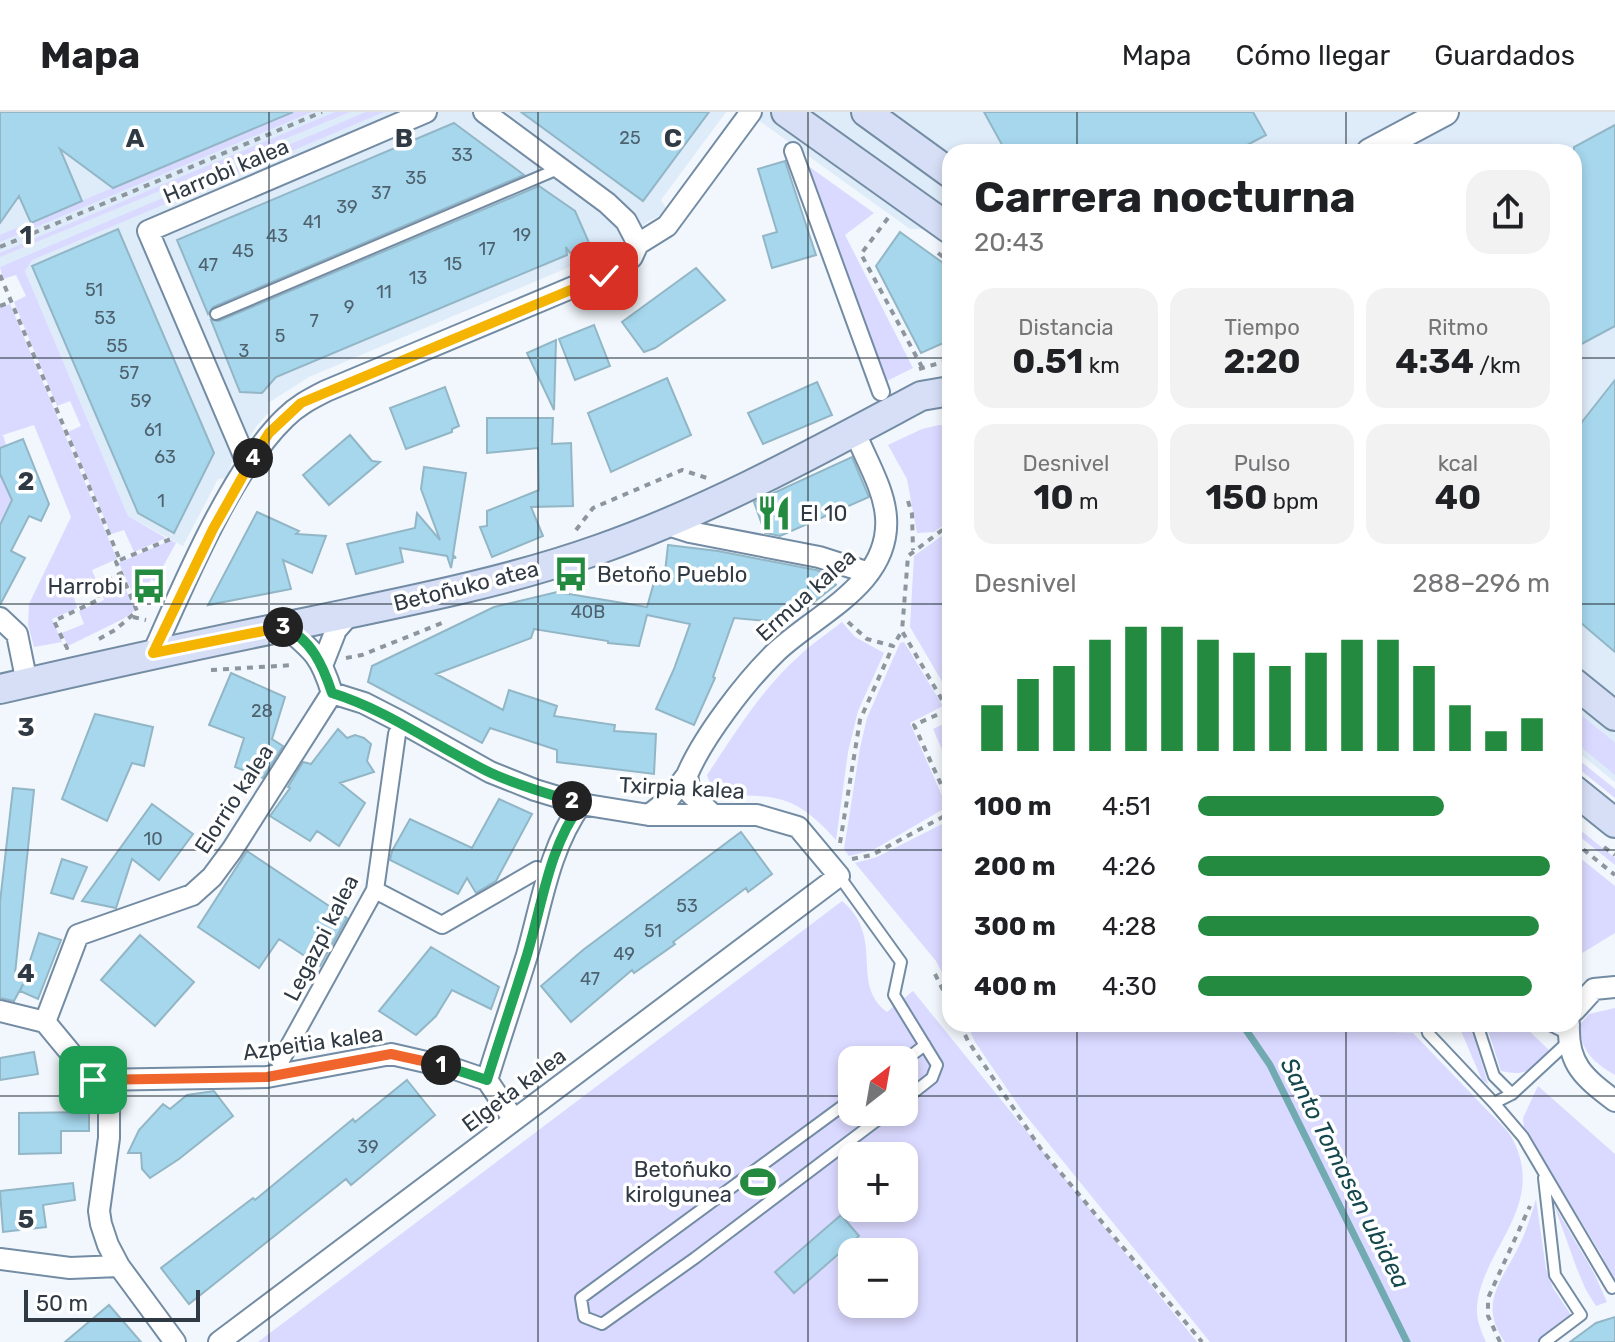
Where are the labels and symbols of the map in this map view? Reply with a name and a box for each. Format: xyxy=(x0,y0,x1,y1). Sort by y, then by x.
text: A xyxy=(126,123,145,154)
text: B xyxy=(395,123,413,154)
text: C xyxy=(664,123,682,154)
house number: 25 xyxy=(619,127,641,149)
street label: Harrobi kalea xyxy=(159,132,293,210)
house number: 33 xyxy=(451,144,473,166)
house number: 35 xyxy=(405,167,427,189)
house number: 37 xyxy=(371,182,391,204)
house number: 39 xyxy=(336,196,358,218)
house number: 41 xyxy=(303,211,321,233)
text: 1 xyxy=(20,220,32,251)
house number: 19 xyxy=(513,224,531,246)
house number: 43 xyxy=(266,225,288,247)
house number: 17 xyxy=(479,238,495,260)
house number: 45 xyxy=(232,240,254,262)
pin xyxy=(570,242,638,310)
house number: 15 xyxy=(444,253,462,275)
house number: 47 xyxy=(198,254,218,276)
house number: 13 xyxy=(409,267,427,289)
house number: 51 xyxy=(85,279,103,301)
house number: 11 xyxy=(376,281,392,303)
house number: 9 xyxy=(344,296,354,318)
house number: 53 xyxy=(94,307,116,329)
house number: 7 xyxy=(309,310,319,332)
house number: 5 xyxy=(275,325,285,347)
house number: 55 xyxy=(106,335,128,357)
house number: 3 xyxy=(239,340,249,362)
house number: 57 xyxy=(119,362,139,384)
house number: 59 xyxy=(130,390,152,412)
house number: 61 xyxy=(144,419,162,441)
pin: 4 xyxy=(233,438,273,478)
house number: 63 xyxy=(154,446,176,468)
text: 2 xyxy=(18,466,34,497)
house number: 1 xyxy=(157,490,165,512)
restaurant icon: El 10 xyxy=(755,494,793,532)
place label: El 10 xyxy=(800,500,847,527)
street label: Ermua kalea xyxy=(750,543,862,647)
street label: Betoñuko atea xyxy=(391,555,541,617)
bus stop icon: Betoño Pueblo xyxy=(552,555,590,593)
place label: Betoño Pueblo xyxy=(597,561,747,588)
bus stop icon: Harrobi xyxy=(130,567,168,605)
place label: Harrobi xyxy=(48,573,123,600)
house number: 40B xyxy=(571,601,605,623)
pin: 3 xyxy=(263,607,303,647)
house number: 28 xyxy=(251,700,273,722)
text: 3 xyxy=(17,712,35,743)
street label: Elorrio kalea xyxy=(189,739,279,859)
street label: Txirpia kalea xyxy=(619,771,745,805)
pin: 2 xyxy=(552,781,592,821)
house number: 10 xyxy=(143,828,163,850)
street label: Legazpi kalea xyxy=(278,870,364,1006)
house number: 53 xyxy=(676,895,698,917)
house number: 51 xyxy=(644,920,662,942)
house number: 49 xyxy=(613,943,635,965)
text: 4 xyxy=(17,958,35,989)
house number: 47 xyxy=(580,968,600,990)
street label: Azpeitia kalea xyxy=(241,1020,385,1066)
street label: Elgeta kalea xyxy=(457,1042,571,1138)
pin: 1 xyxy=(421,1045,461,1085)
pin xyxy=(59,1046,127,1114)
north arrow xyxy=(838,1046,918,1126)
water label: Santo Tomasen ubidea xyxy=(1275,1053,1415,1293)
house number: 39 xyxy=(357,1136,379,1158)
place label: Betoñuko kirolgunea xyxy=(625,1156,732,1208)
sports icon: Betoñuko kirolgunea xyxy=(739,1163,777,1201)
text: 5 xyxy=(18,1204,34,1235)
scale bar xyxy=(24,1286,200,1322)

